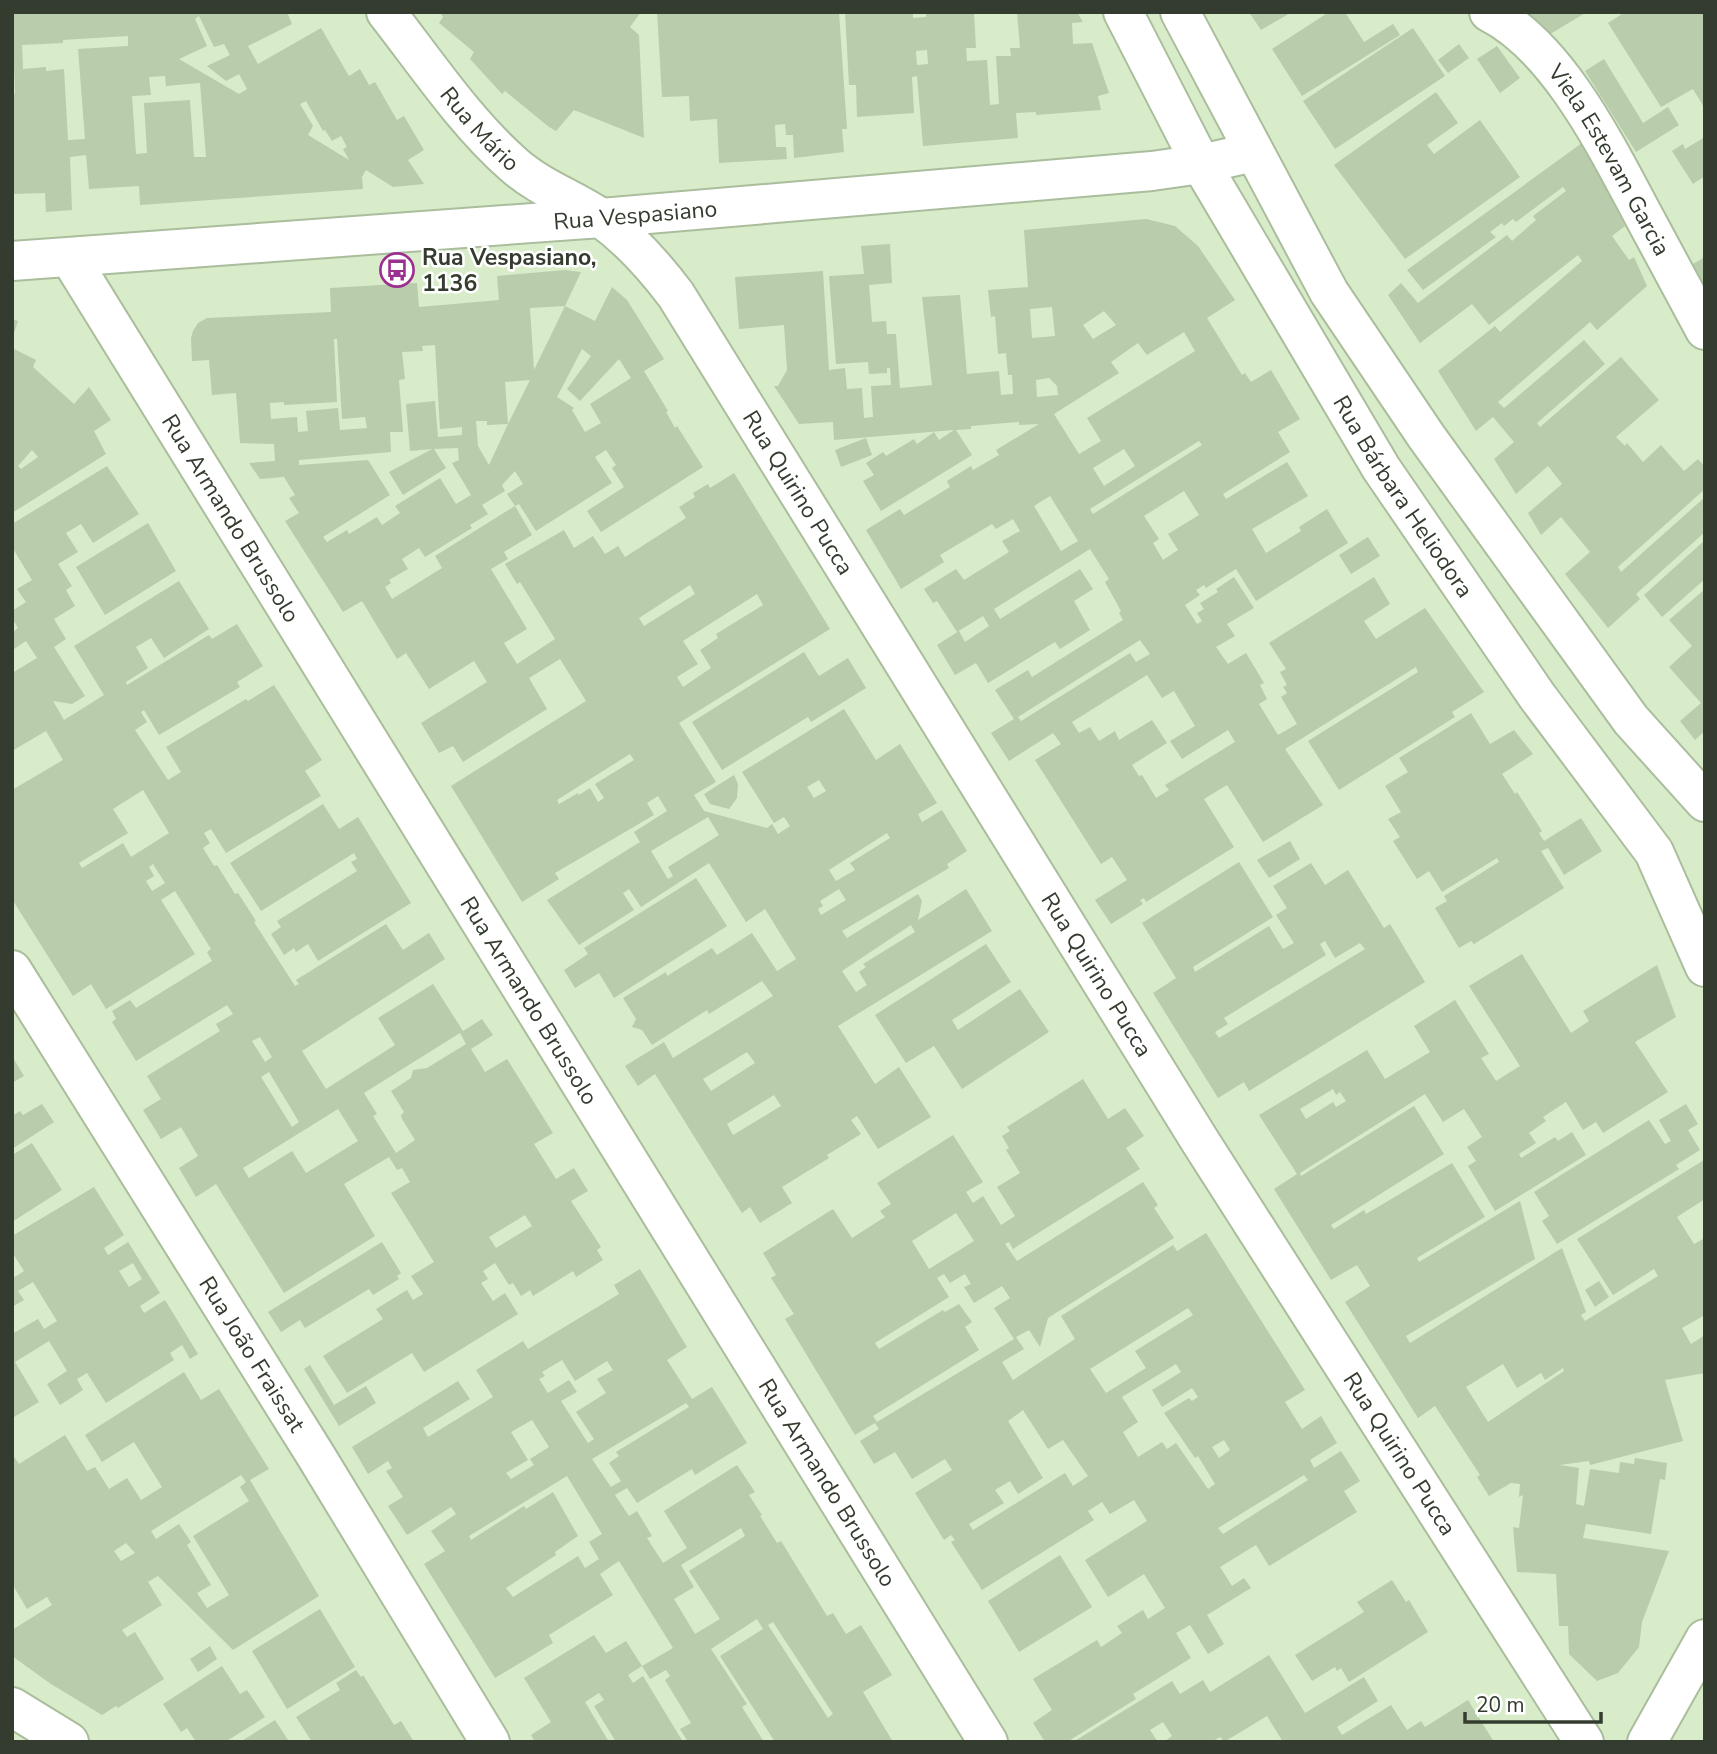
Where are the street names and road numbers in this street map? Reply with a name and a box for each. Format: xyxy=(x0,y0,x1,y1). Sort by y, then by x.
street label: Viela Estevam Garcia xyxy=(1541,57,1678,261)
street label: Rua Mário xyxy=(433,80,526,178)
street label: Rua Vespasiano xyxy=(552,193,719,237)
street label: Rua Bárbara Heliodora xyxy=(1326,390,1481,604)
street label: Rua Quirino Pucca xyxy=(736,404,861,581)
street label: Rua Armando Brussolo xyxy=(155,408,307,628)
street label: Rua Quirino Pucca xyxy=(1034,886,1160,1063)
street label: Rua Armando Brussolo xyxy=(453,890,606,1111)
street label: Rua João Fraissat xyxy=(192,1270,313,1439)
street label: Rua Quirino Pucca xyxy=(1336,1366,1464,1541)
street label: Rua Armando Brussolo xyxy=(751,1373,904,1593)

